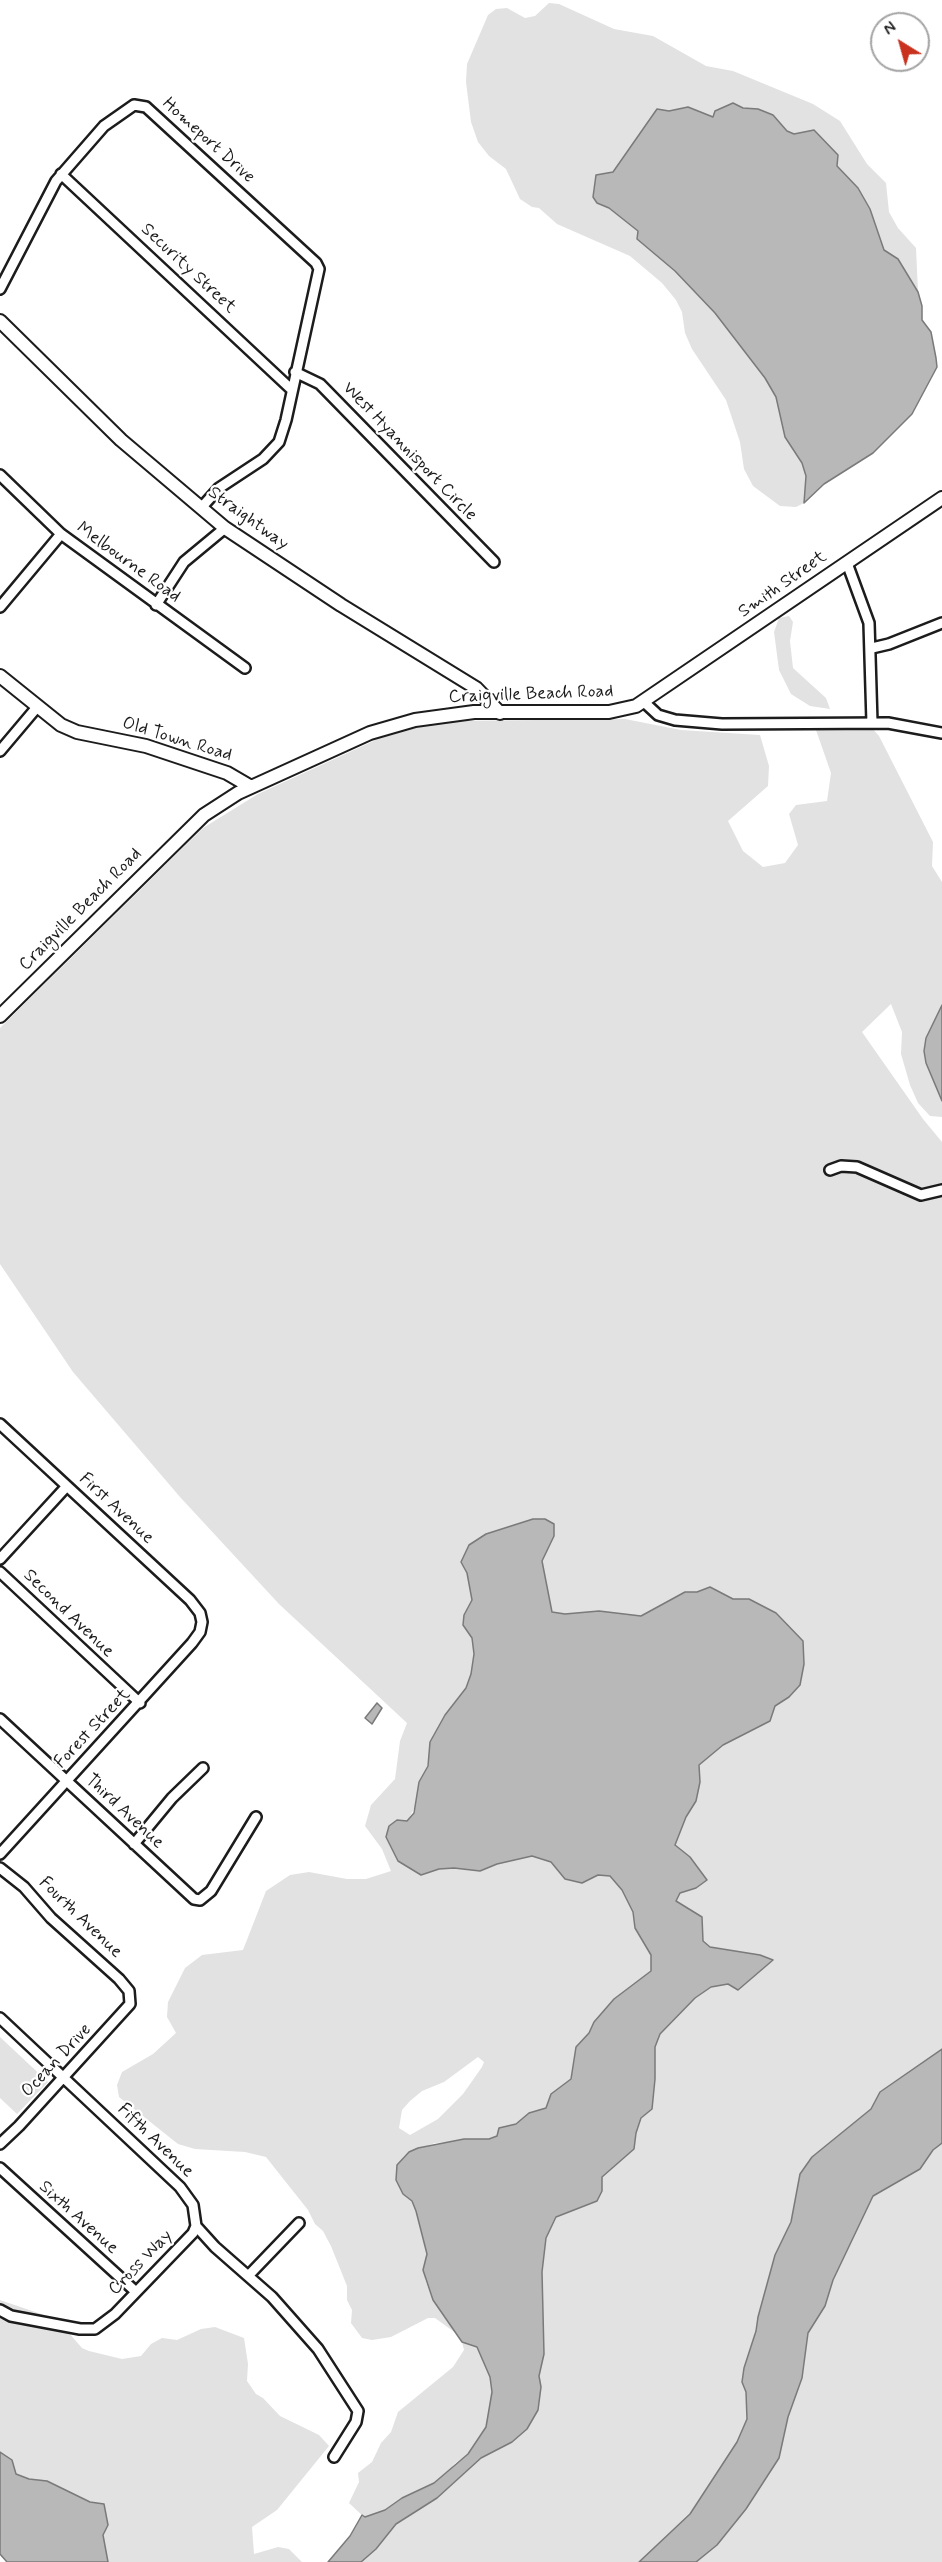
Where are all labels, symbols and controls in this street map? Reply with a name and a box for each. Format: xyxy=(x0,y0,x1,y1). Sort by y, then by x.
north arrow xyxy=(870,12,930,72)
text: N xyxy=(879,17,901,40)
street label: Homeport Drive xyxy=(157,94,259,188)
street label: Security Street xyxy=(136,219,240,319)
street label: West Hyannisport Circle xyxy=(337,378,481,526)
street label: Straightway xyxy=(203,482,293,556)
street label: Melbourne Road xyxy=(72,518,184,608)
street label: Smith Street xyxy=(735,547,831,623)
street label: Craigville Beach Road xyxy=(448,681,614,709)
street label: Old Town Road xyxy=(120,713,234,767)
street label: Craigville Beach Road xyxy=(15,844,147,976)
street label: First Avenue xyxy=(74,1469,158,1549)
street label: Second Avenue xyxy=(18,1565,118,1663)
street label: Forest Street xyxy=(50,1684,136,1774)
street label: Third Avenue xyxy=(80,1770,168,1854)
street label: Fourth Avenue xyxy=(34,1873,126,1963)
street label: Ocean Drive xyxy=(17,2020,97,2102)
street label: Fifth Avenue xyxy=(112,2099,198,2183)
street label: Sixth Avenue xyxy=(34,2177,122,2259)
street label: Cross Way xyxy=(104,2226,178,2300)

